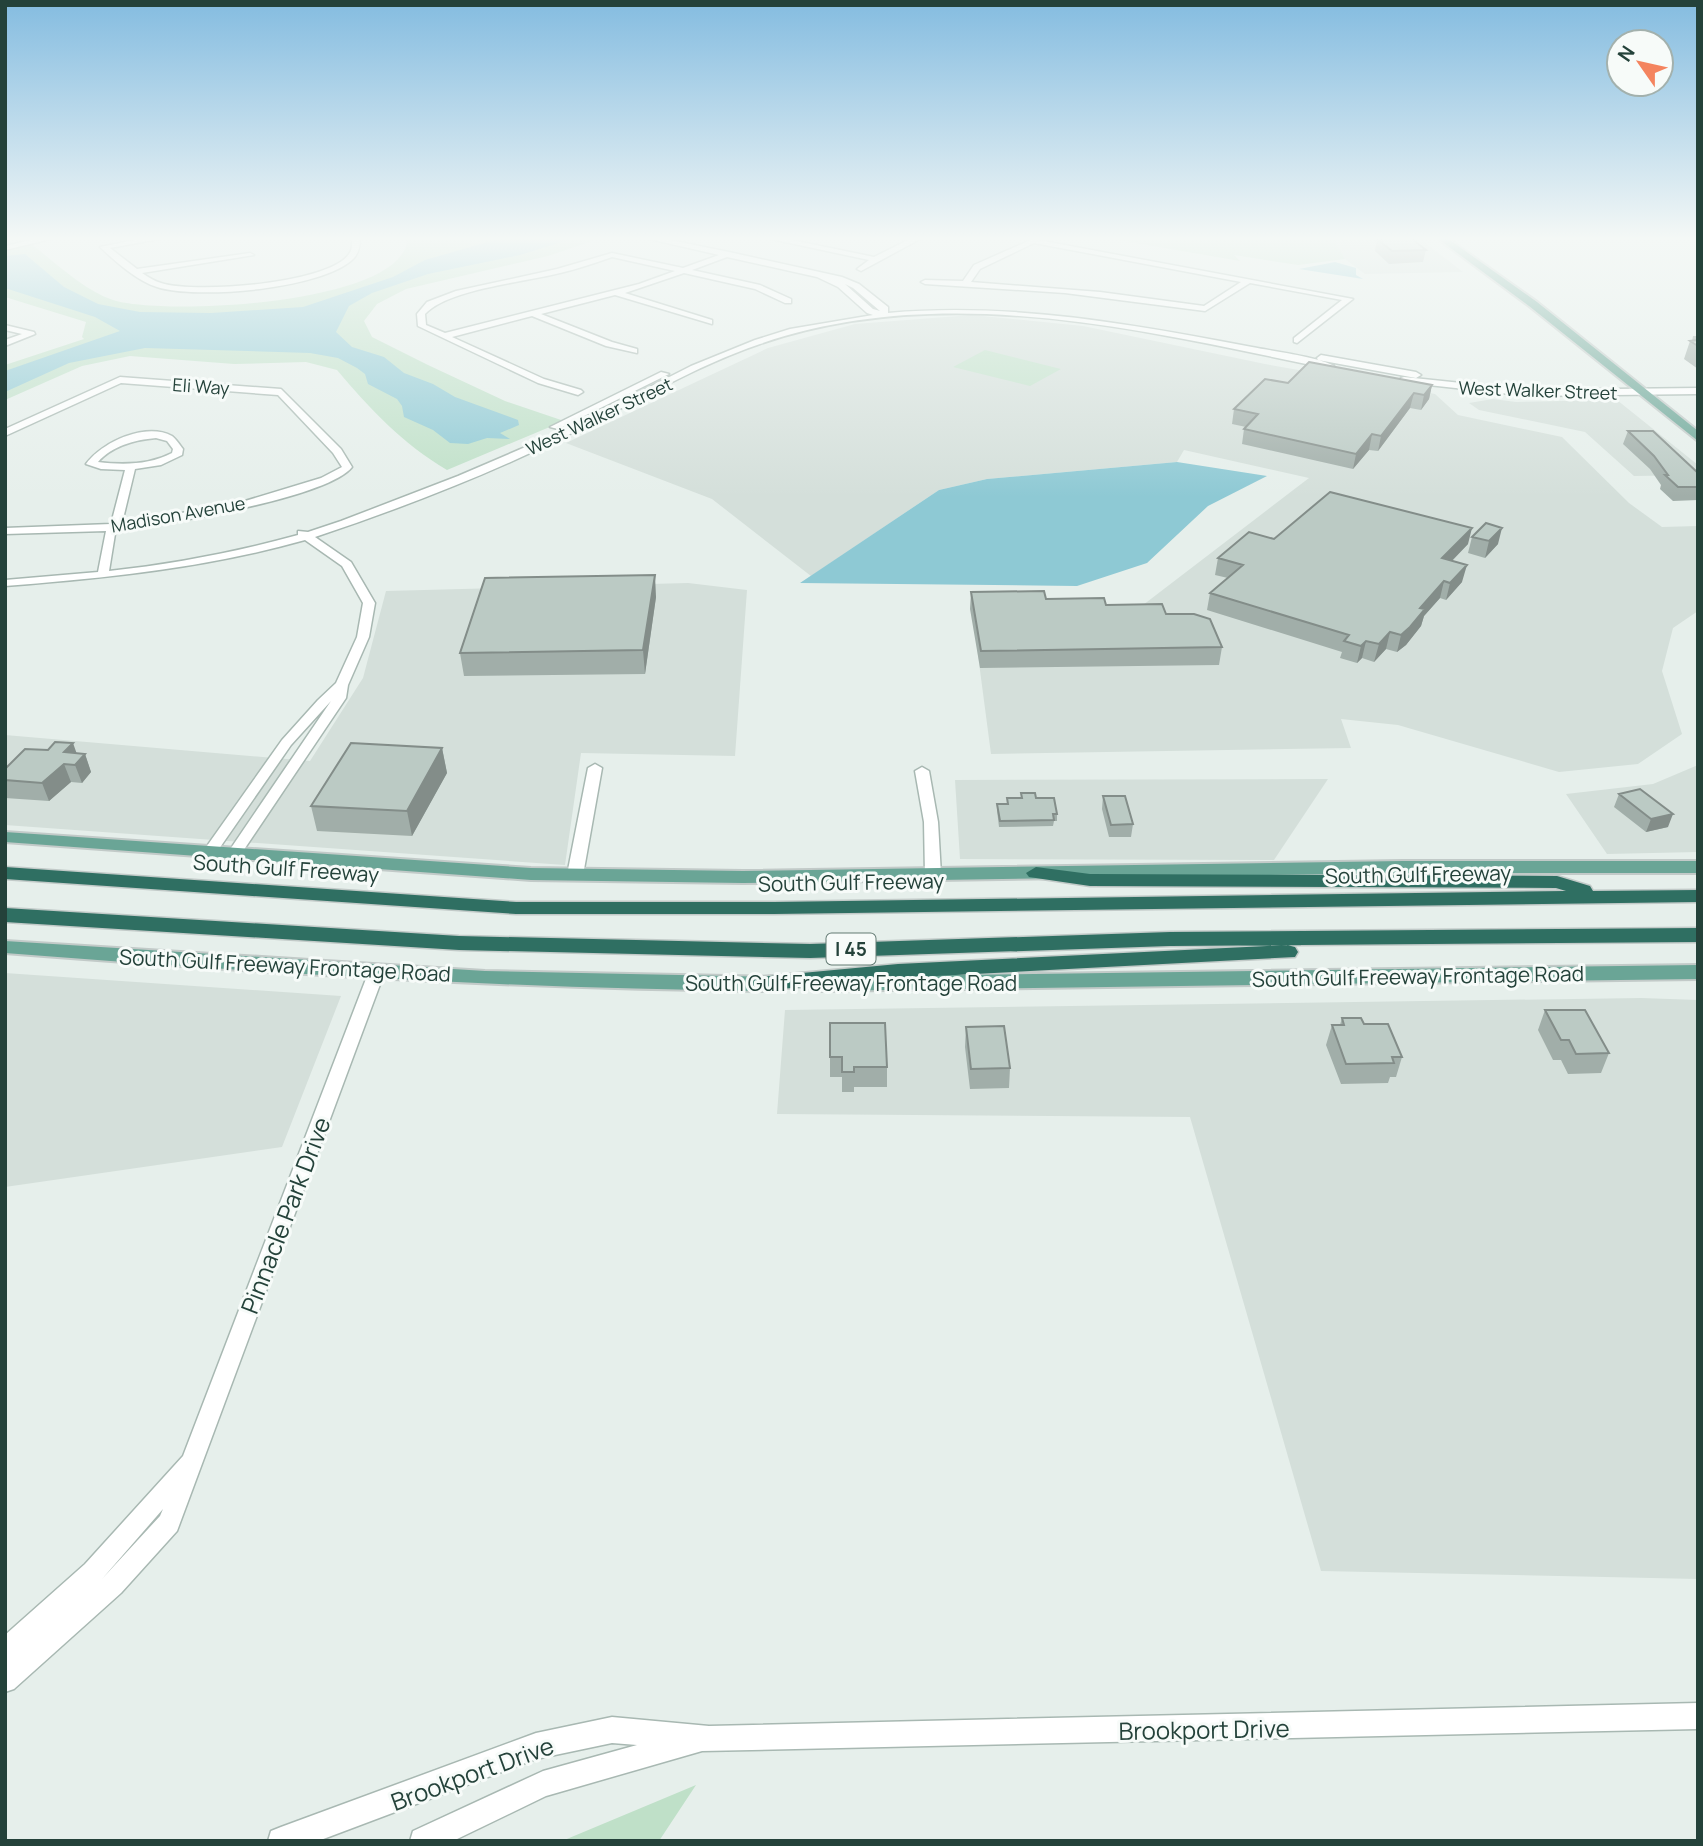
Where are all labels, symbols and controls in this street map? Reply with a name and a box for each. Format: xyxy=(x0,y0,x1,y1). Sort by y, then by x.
north arrow xyxy=(1605,28,1675,98)
text: N xyxy=(1611,41,1641,66)
street label: Eli Way xyxy=(172,372,231,400)
street label: West Walker Street xyxy=(522,372,676,460)
street label: West Walker Street xyxy=(1458,375,1618,405)
street label: Madison Avenue xyxy=(109,490,247,538)
street label: South Gulf Freeway xyxy=(192,848,380,888)
street label: South Gulf Freeway xyxy=(1325,858,1511,890)
street label: South Gulf Freeway xyxy=(758,866,944,898)
road number: I 45 xyxy=(826,934,876,965)
street label: South Gulf Freeway Frontage Road xyxy=(118,942,452,988)
street label: South Gulf Freeway Frontage Road xyxy=(1252,959,1584,993)
street label: South Gulf Freeway Frontage Road xyxy=(685,969,1017,997)
street label: Pinnacle Park Drive xyxy=(232,1112,338,1318)
street label: Brookport Drive xyxy=(1118,1711,1290,1747)
street label: Brookport Drive xyxy=(386,1728,558,1818)

